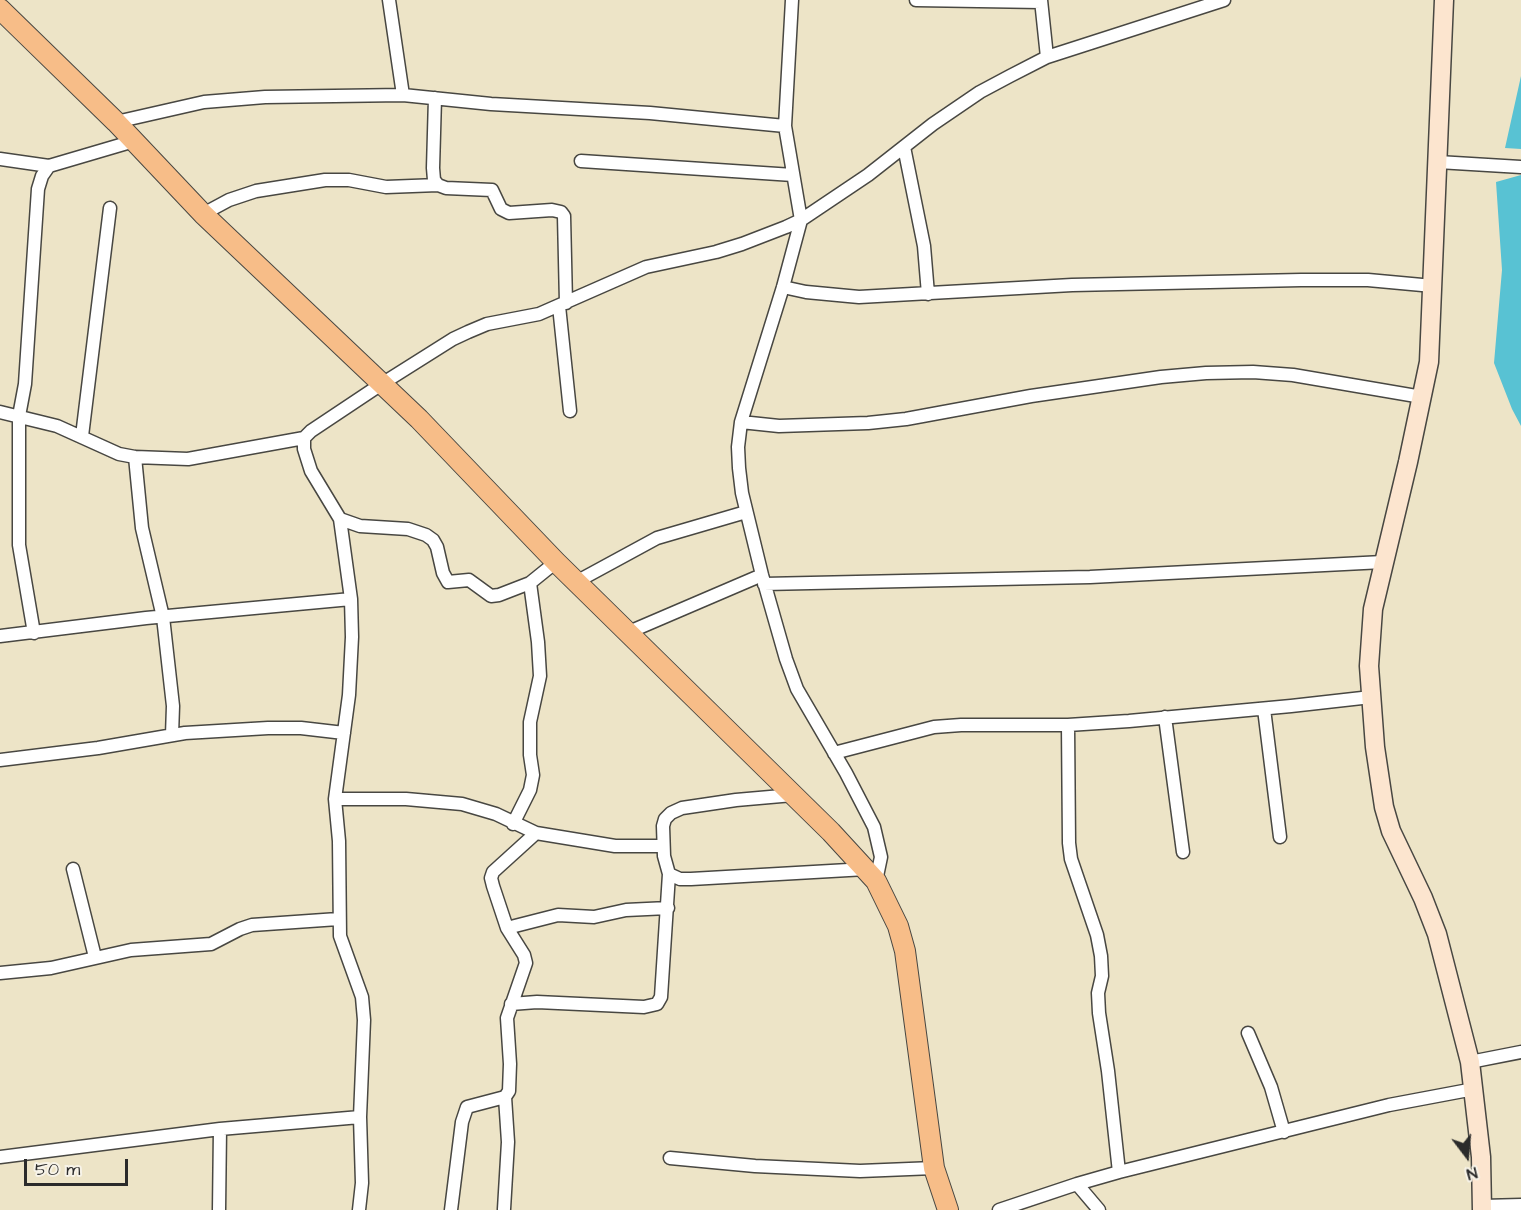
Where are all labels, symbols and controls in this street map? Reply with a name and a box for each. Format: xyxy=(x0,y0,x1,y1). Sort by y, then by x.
north arrow xyxy=(1437,1126,1497,1186)
scale bar xyxy=(27,1147,130,1185)
text: 50 m xyxy=(35,1157,80,1182)
text: N xyxy=(1464,1161,1480,1185)

